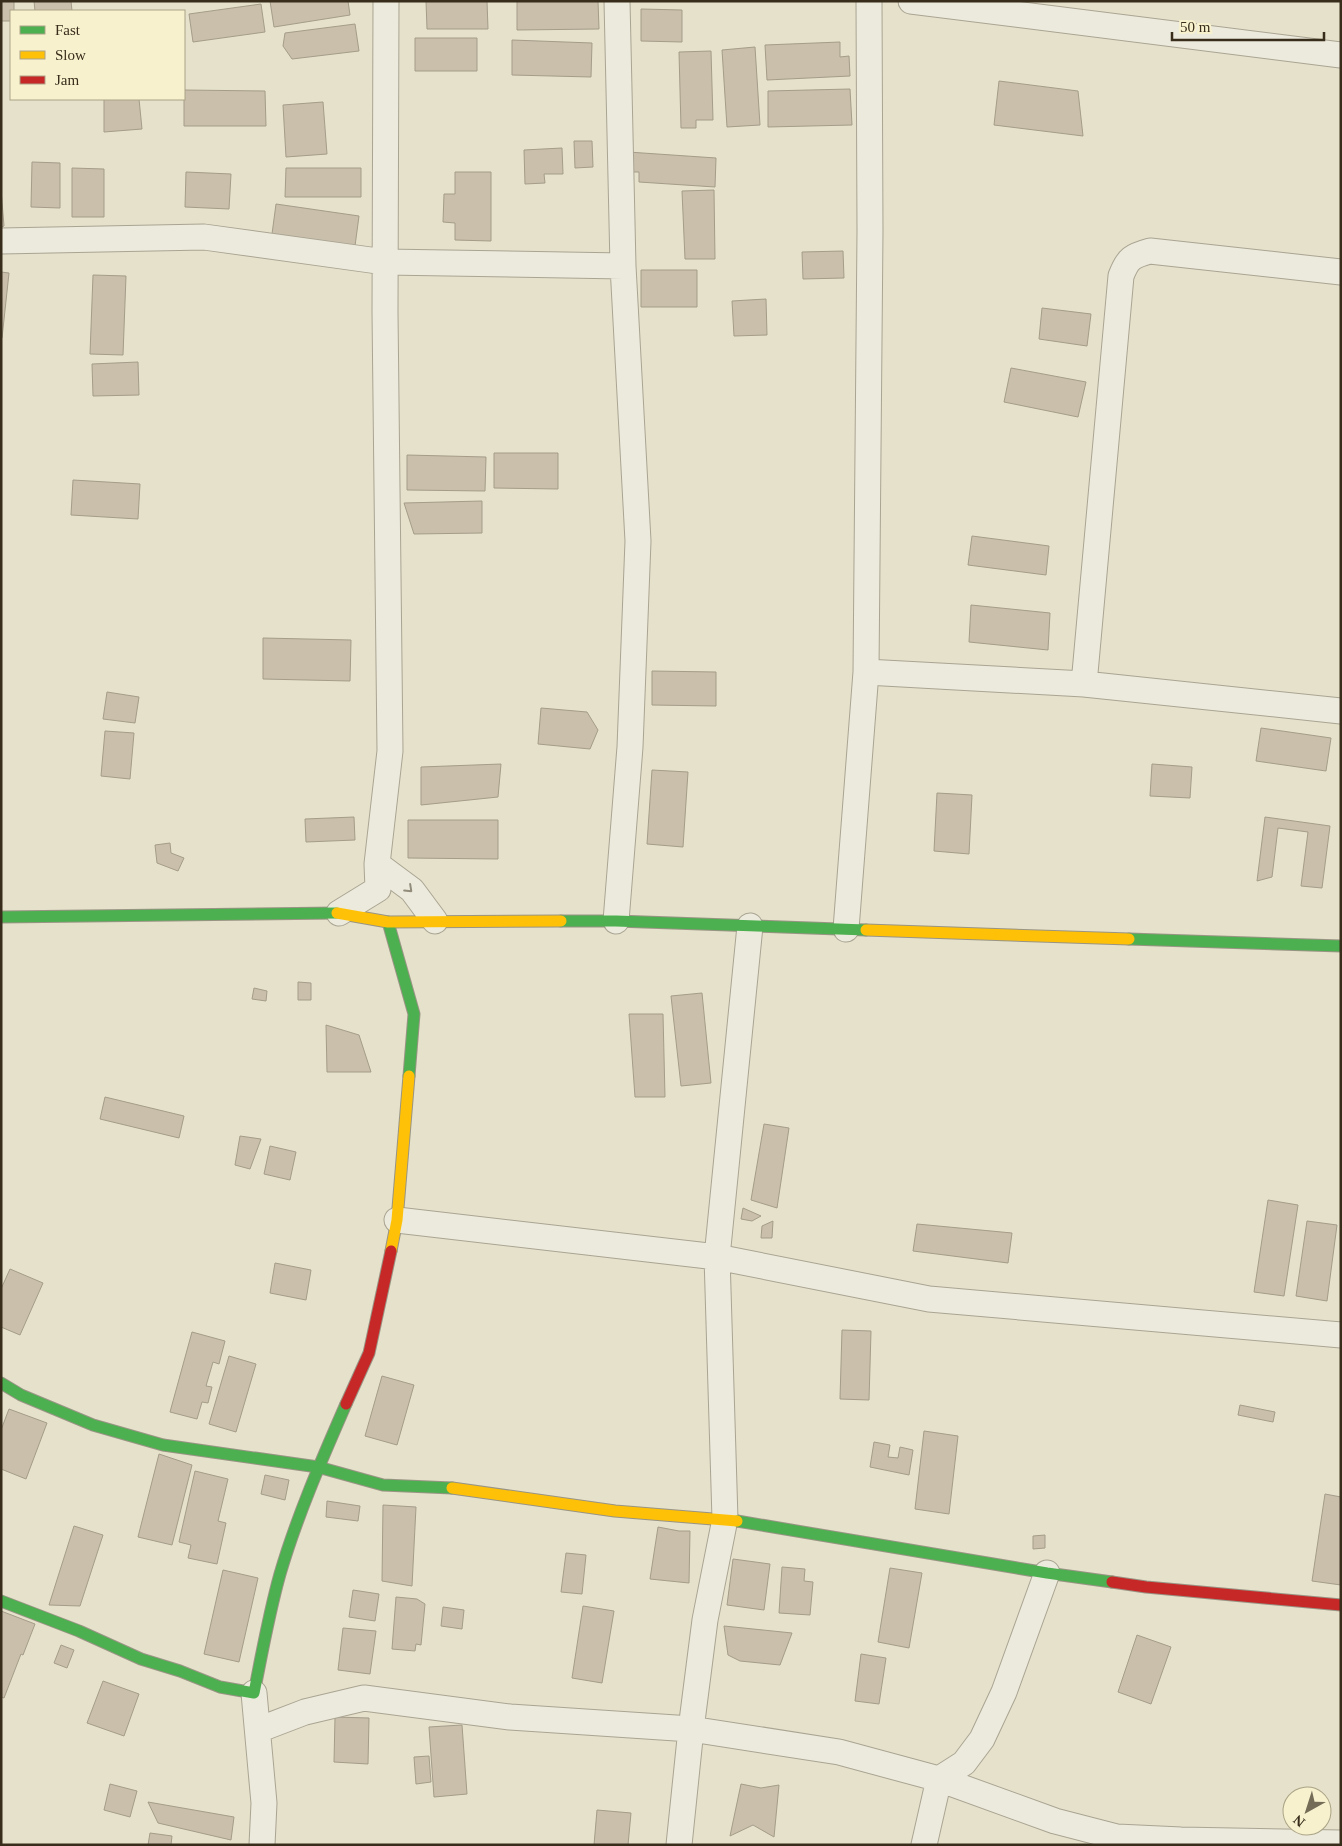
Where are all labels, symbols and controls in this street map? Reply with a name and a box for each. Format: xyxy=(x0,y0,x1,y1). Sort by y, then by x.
legend xyxy=(10,10,185,100)
scale bar xyxy=(1172,10,1324,42)
text: 50 m xyxy=(1180,19,1211,35)
text: Fast xyxy=(55,22,81,38)
text: Slow xyxy=(55,47,86,63)
text: Jam xyxy=(55,72,79,88)
one-way arrow xyxy=(404,883,413,892)
north arrow xyxy=(1282,1786,1332,1836)
text: N xyxy=(1290,1812,1308,1830)

